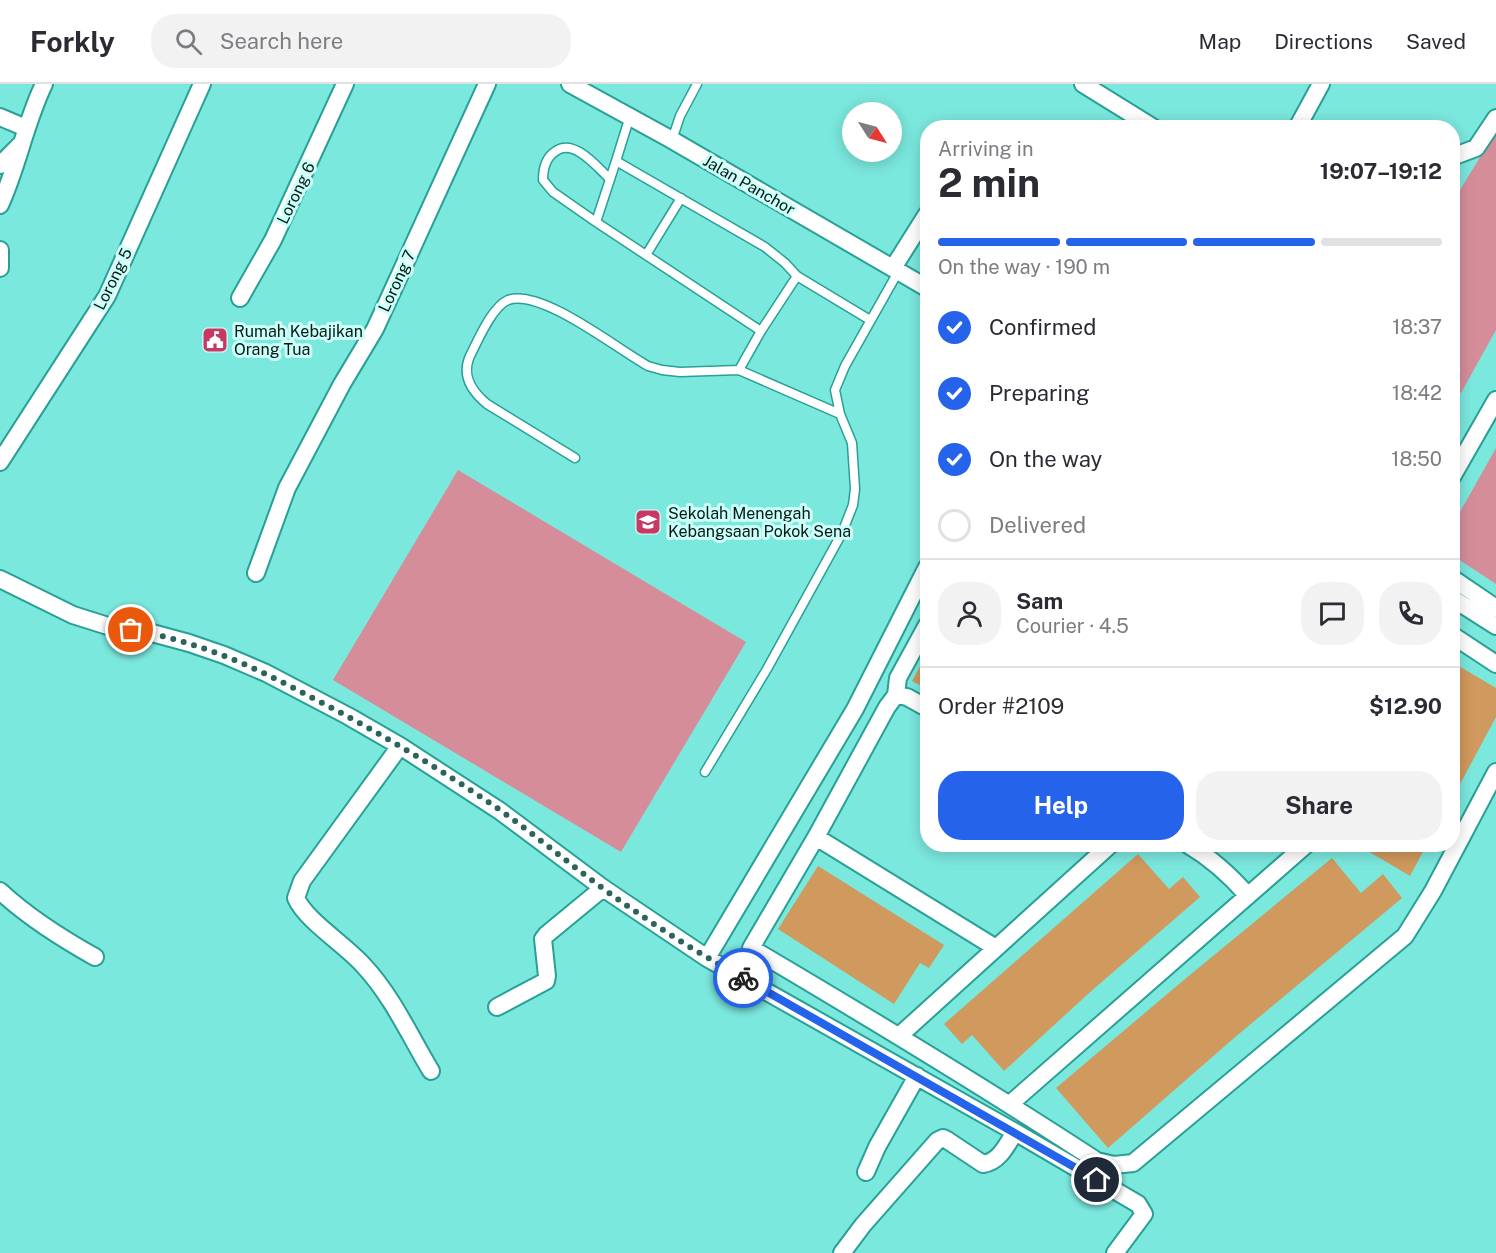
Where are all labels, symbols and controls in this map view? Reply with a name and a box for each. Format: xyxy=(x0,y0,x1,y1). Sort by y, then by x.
search box xyxy=(151,14,571,68)
text: Forkly xyxy=(30,25,115,58)
icon: search xyxy=(172,25,205,58)
text: Search here xyxy=(220,28,343,54)
text: Map xyxy=(1199,29,1241,54)
text: Directions xyxy=(1274,29,1373,54)
text: Saved xyxy=(1406,29,1466,54)
north arrow xyxy=(842,102,902,162)
map controls xyxy=(842,102,902,162)
text: Arriving in xyxy=(938,137,1033,161)
street label: Jalan Panchor xyxy=(700,151,798,219)
text: 19:07–19:12 xyxy=(1320,158,1442,184)
street label: Lorong 6 xyxy=(273,159,319,227)
text: 2 min xyxy=(938,160,1040,206)
street label: Lorong 5 xyxy=(90,245,136,313)
street label: Lorong 7 xyxy=(374,247,420,315)
text: On the way · 190 m xyxy=(938,255,1110,279)
icon: check xyxy=(938,311,971,344)
text: Confirmed xyxy=(989,314,1096,340)
text: 18:37 xyxy=(1392,315,1442,339)
place label: Rumah Kebajikan Orang Tua xyxy=(234,322,363,359)
public building icon: Rumah Kebajikan Orang Tua xyxy=(200,325,230,355)
icon: check xyxy=(938,377,971,410)
text: Preparing xyxy=(989,380,1090,406)
text: 18:42 xyxy=(1392,381,1442,405)
icon: check xyxy=(938,443,971,476)
text: On the way xyxy=(989,446,1102,472)
text: 18:50 xyxy=(1391,447,1442,471)
place label: Sekolah Menengah Kebangsaan Pokok Sena xyxy=(668,504,851,541)
school or university icon: Sekolah Menengah Kebangsaan Pokok Sena xyxy=(633,507,663,537)
text: Delivered xyxy=(989,512,1086,538)
button: person xyxy=(938,582,1001,645)
button: chat xyxy=(1301,582,1364,645)
button: phone xyxy=(1379,582,1442,645)
text: Sam xyxy=(1016,588,1063,614)
pin xyxy=(105,604,156,655)
icon: bag xyxy=(114,613,147,646)
text: Courier · 4.5 xyxy=(1016,614,1129,638)
text: Order #2109 xyxy=(938,693,1064,719)
text: $12.90 xyxy=(1369,693,1442,719)
button: Help xyxy=(938,771,1184,840)
button: Share xyxy=(1196,771,1442,840)
courier xyxy=(713,948,773,1008)
icon: bike xyxy=(727,962,760,995)
pin xyxy=(1071,1154,1122,1205)
icon: home xyxy=(1080,1163,1113,1196)

